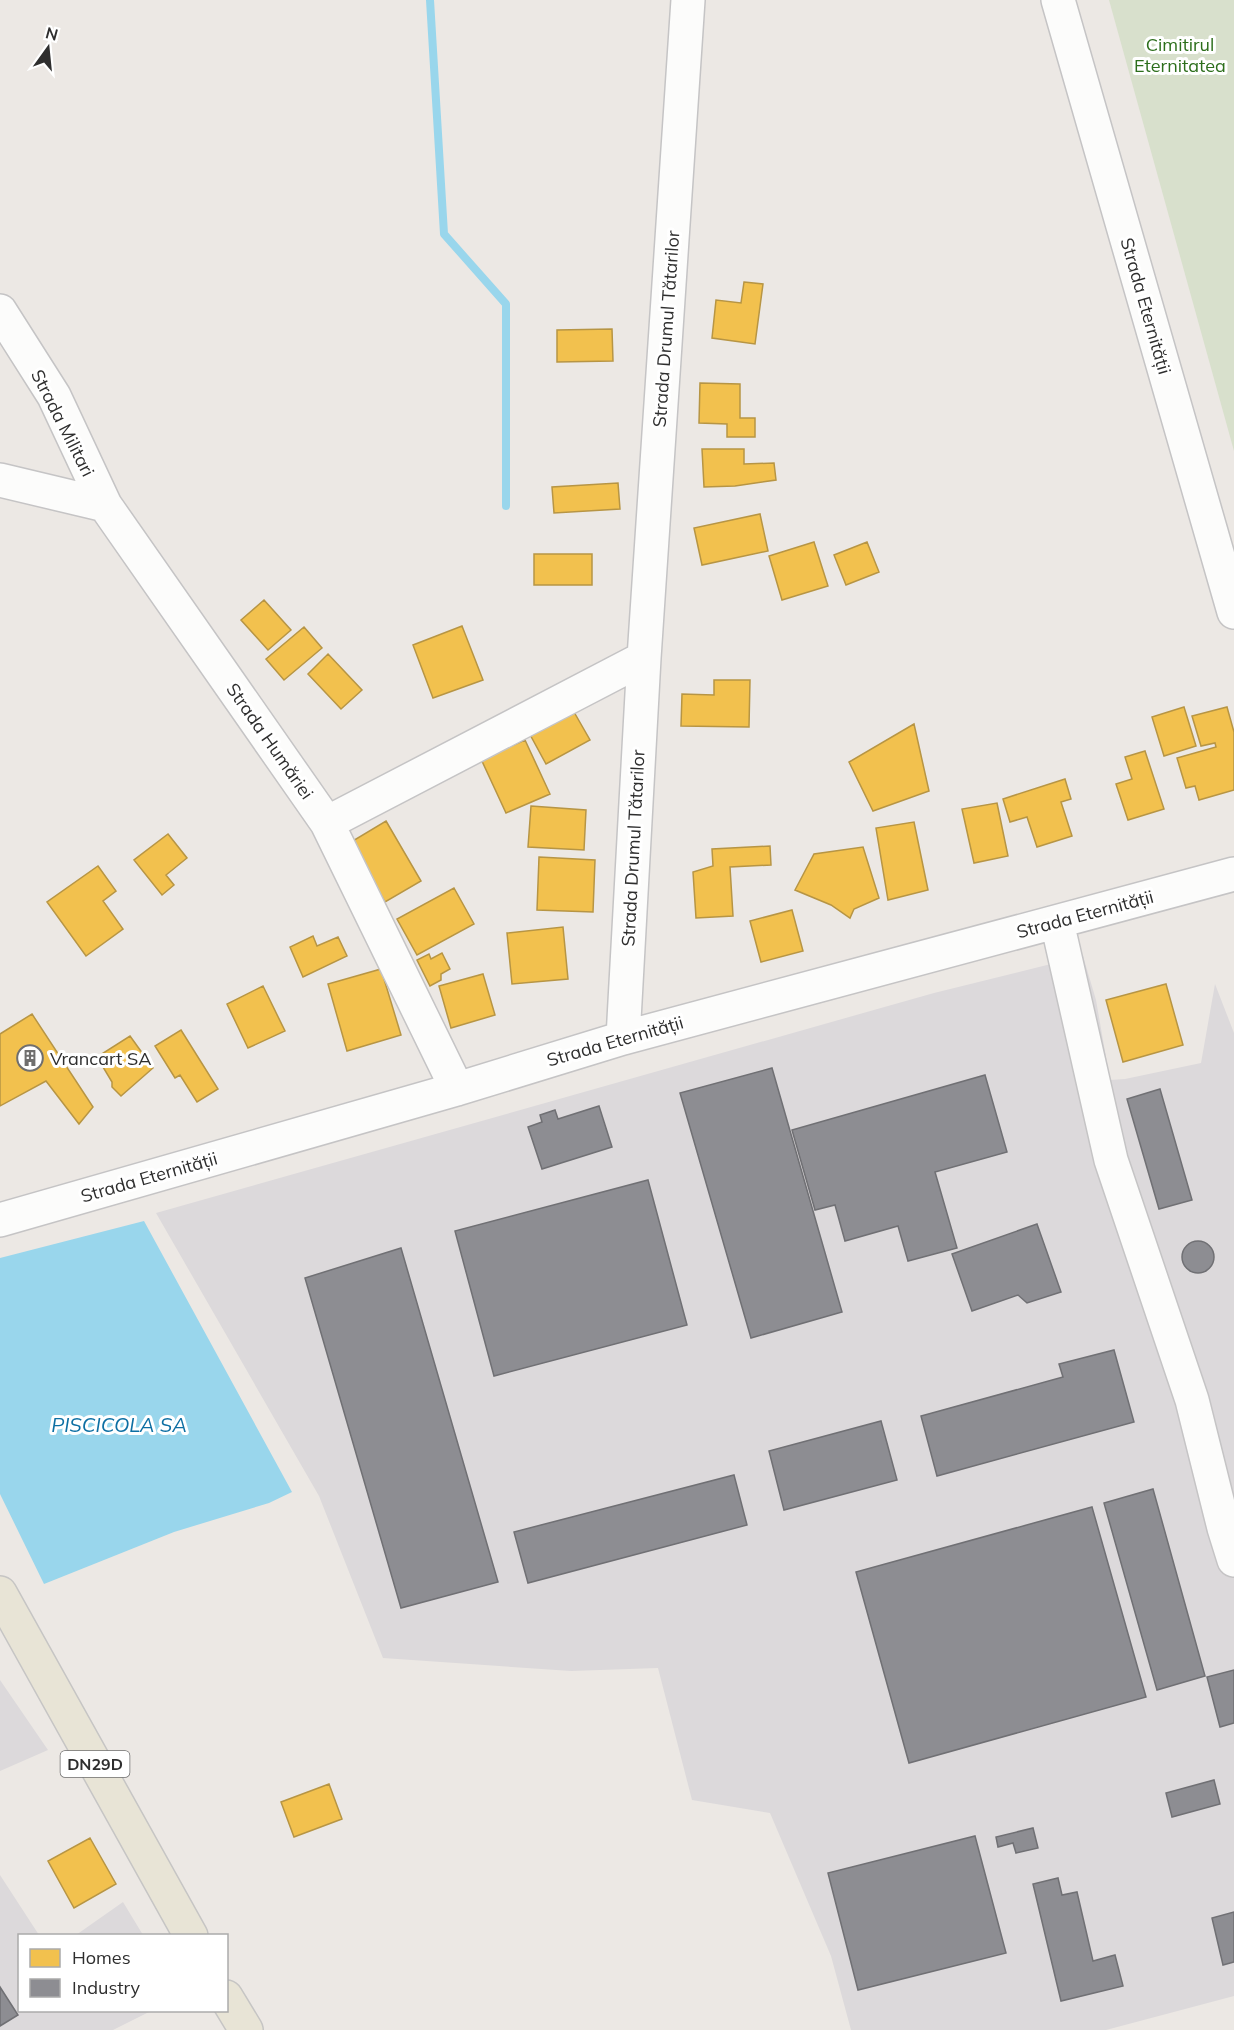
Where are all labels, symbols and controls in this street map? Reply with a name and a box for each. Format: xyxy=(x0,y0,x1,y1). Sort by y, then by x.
north arrow xyxy=(18,18,78,78)
text: N xyxy=(43,22,60,45)
park label: Cimitirul Eternitatea xyxy=(1134,33,1226,77)
street label: Strada Drumul Tătarilor xyxy=(648,229,684,428)
street label: Strada Eternității xyxy=(1116,235,1176,377)
street label: Strada Militari xyxy=(26,366,100,480)
street label: Strada Humăriei xyxy=(221,678,319,804)
street label: Strada Drumul Tătarilor xyxy=(616,748,650,947)
street label: Strada Eternității xyxy=(1014,885,1156,943)
street label: Strada Eternității xyxy=(544,1011,686,1071)
building icon: Vrancart SA xyxy=(15,1043,45,1073)
place label: Vrancart SA xyxy=(50,1047,151,1070)
street label: Strada Eternității xyxy=(78,1147,220,1207)
water label: PISCICOLA SA xyxy=(51,1412,187,1437)
road number: DN29D xyxy=(60,1751,130,1777)
legend xyxy=(18,1934,228,2012)
text: Homes xyxy=(72,1946,131,1969)
text: Industry xyxy=(72,1976,141,1999)

